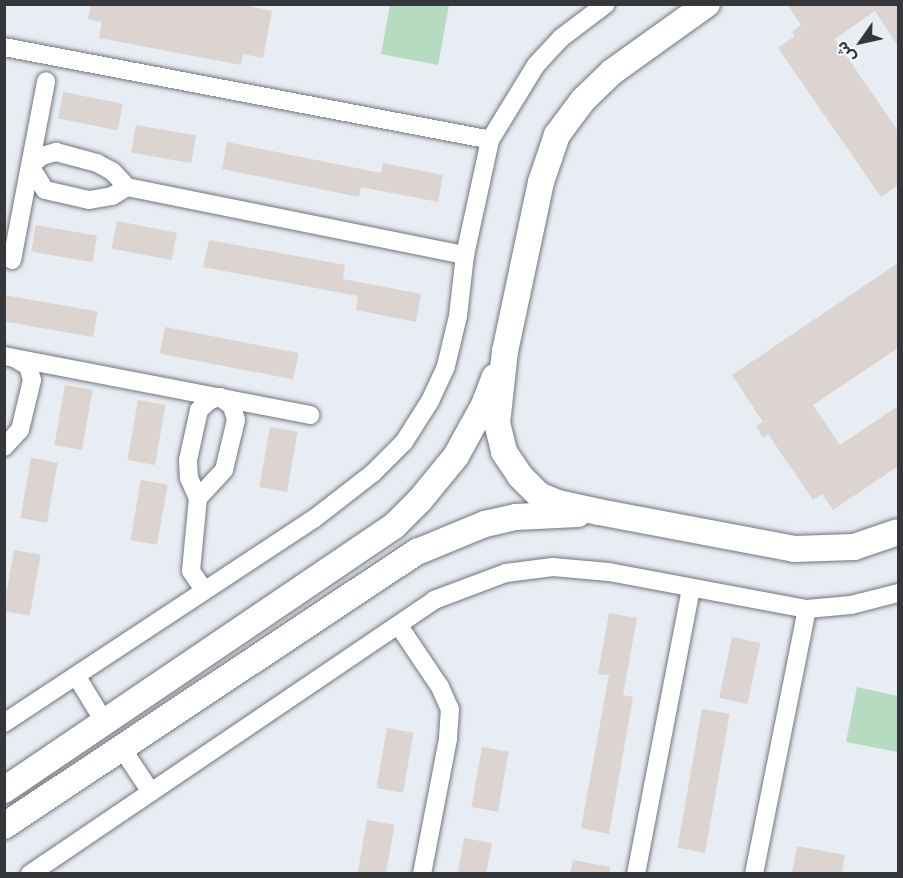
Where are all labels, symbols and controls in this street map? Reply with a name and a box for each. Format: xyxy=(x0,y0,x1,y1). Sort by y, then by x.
north arrow xyxy=(831,12,891,72)
text: ش xyxy=(832,39,859,66)

